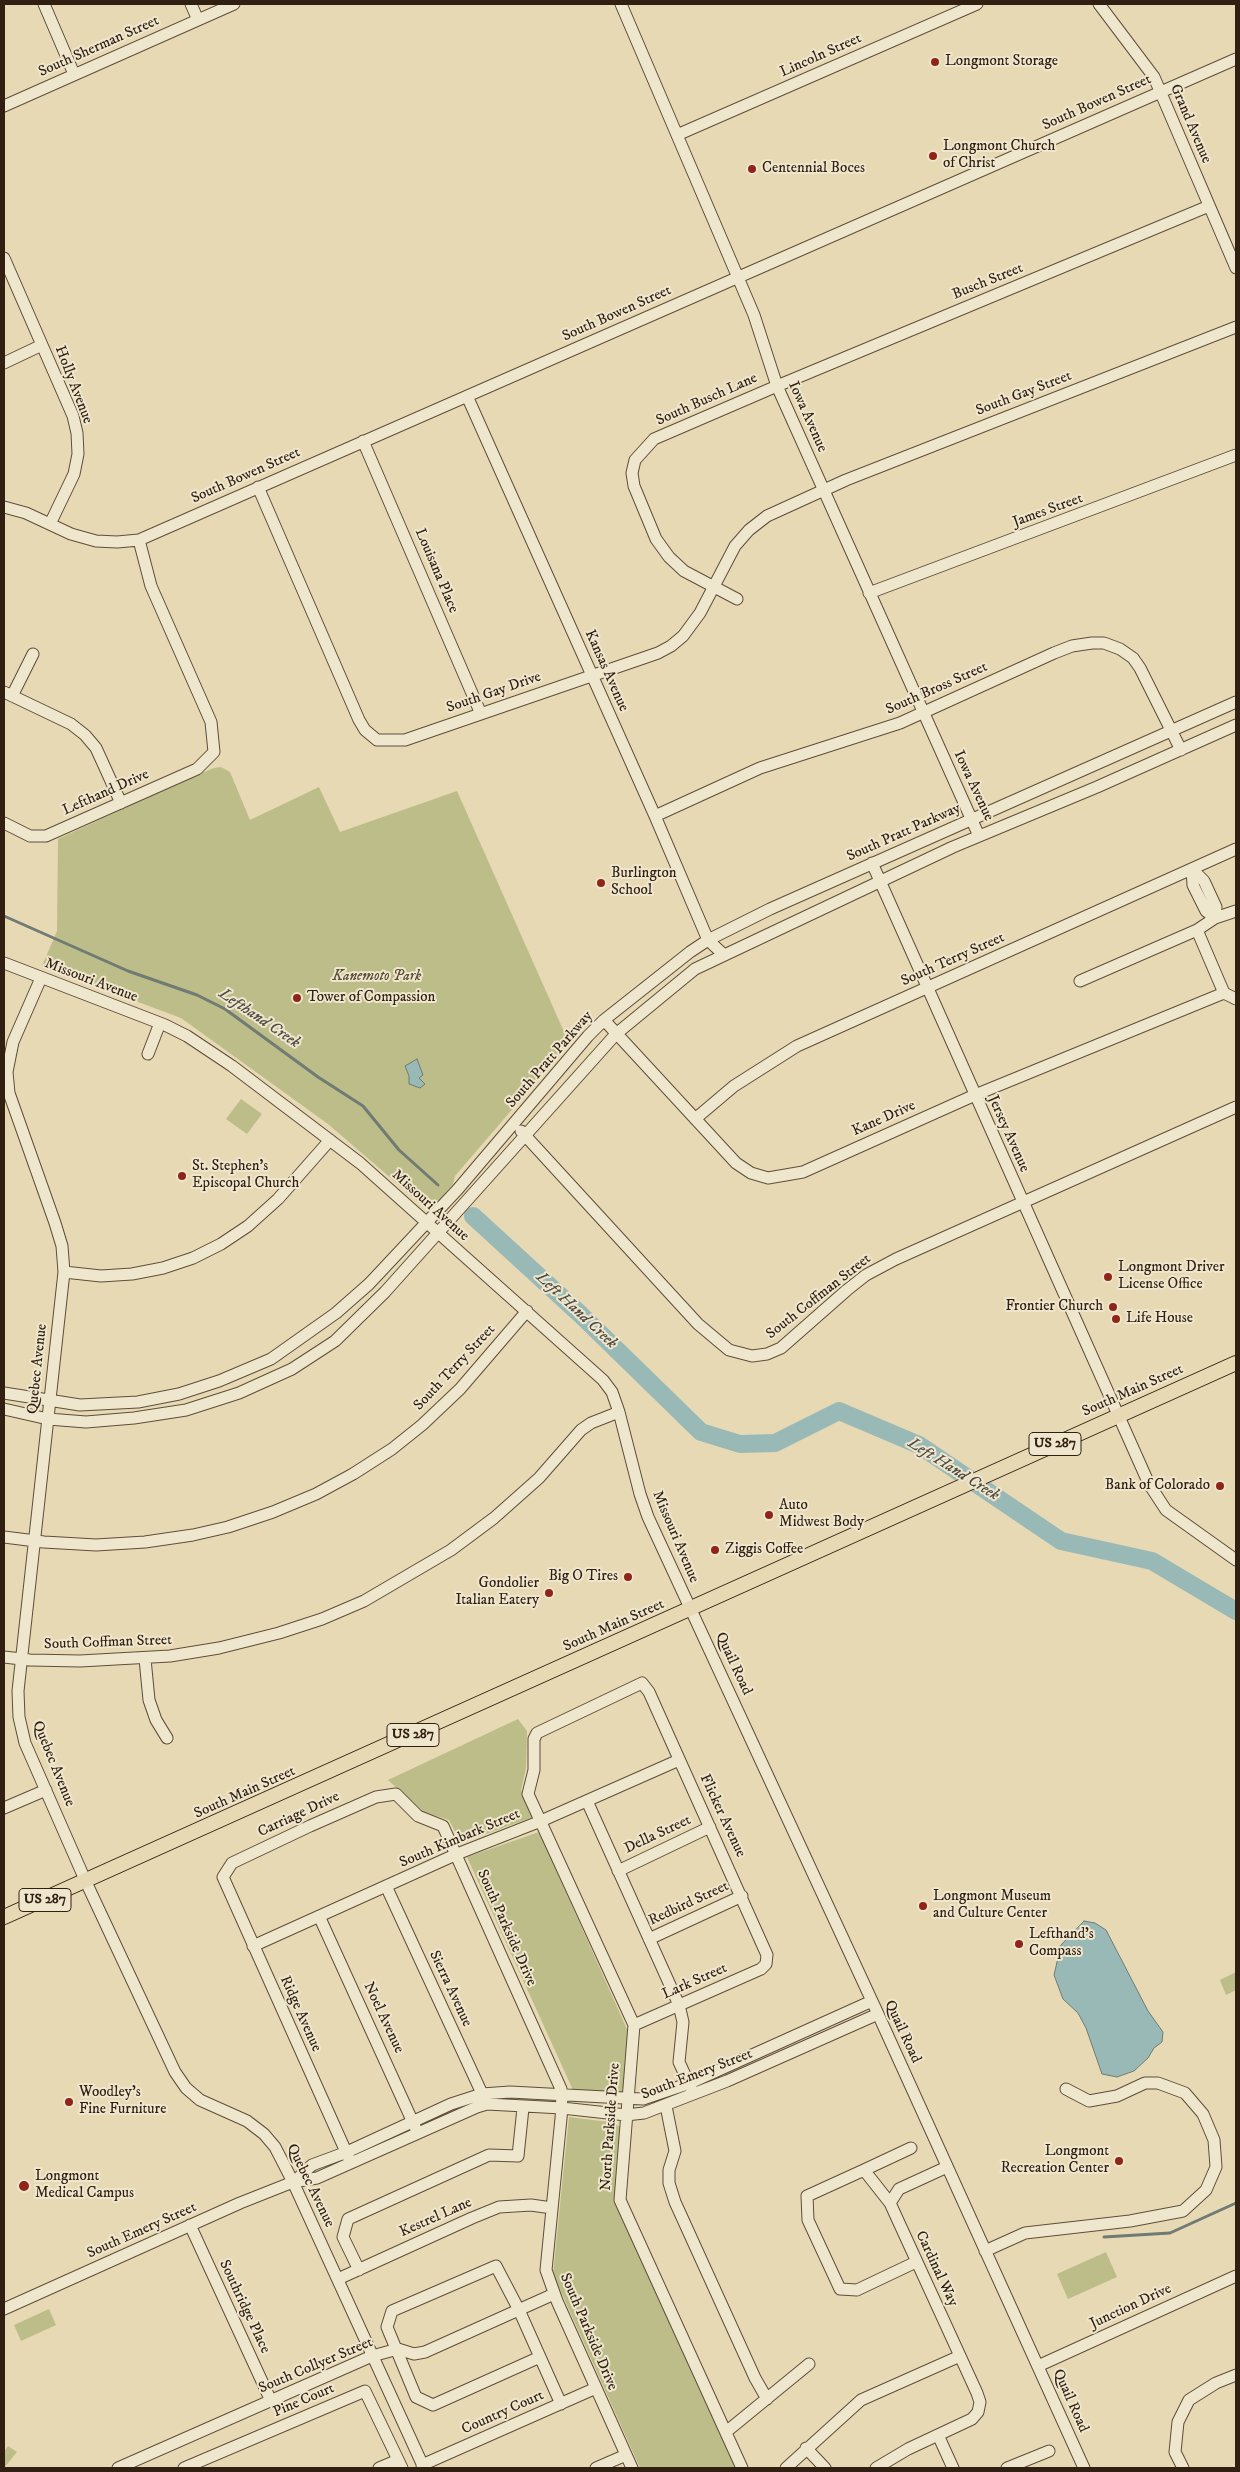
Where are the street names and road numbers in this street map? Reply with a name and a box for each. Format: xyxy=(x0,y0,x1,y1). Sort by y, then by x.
street label: South Sherman Street xyxy=(36,12,162,82)
street label: Lincoln Street xyxy=(778,30,864,82)
street label: South Bowen Street xyxy=(1040,71,1154,135)
street label: Grand Avenue xyxy=(1165,82,1215,166)
street label: Busch Street xyxy=(950,260,1026,304)
street label: South Bowen Street xyxy=(560,282,674,346)
street label: Holly Avenue xyxy=(50,343,96,427)
street label: South Gay Street xyxy=(974,368,1074,420)
street label: South Busch Lane xyxy=(654,370,760,430)
street label: Iowa Avenue xyxy=(783,379,831,455)
street label: South Bowen Street xyxy=(189,444,303,508)
street label: James Street xyxy=(1011,490,1085,532)
street label: Louisana Place xyxy=(410,526,462,616)
street label: Kansas Avenue xyxy=(580,627,632,715)
street label: South Bross Street xyxy=(883,659,991,719)
street label: South Gay Drive xyxy=(444,668,544,718)
street label: Iowa Avenue xyxy=(949,748,997,824)
street label: Lefthand Drive xyxy=(60,766,152,820)
street label: South Pratt Parkway xyxy=(844,800,964,866)
street label: South Terry Street xyxy=(898,929,1008,991)
street label: Missouri Avenue xyxy=(42,955,140,1007)
street label: South Pratt Parkway xyxy=(503,1008,597,1112)
street label: Jersey Avenue xyxy=(983,1093,1033,1175)
street label: Kane Drive xyxy=(849,1097,919,1141)
street label: Missouri Avenue xyxy=(388,1167,472,1245)
street label: South Coffman Street xyxy=(763,1250,875,1344)
street label: South Terry Street xyxy=(410,1321,500,1415)
street label: Quebec Avenue xyxy=(24,1323,52,1415)
street label: South Main Street xyxy=(1080,1361,1186,1421)
road number: US 287 xyxy=(1029,1432,1081,1456)
street label: Missouri Avenue xyxy=(648,1488,702,1586)
street label: South Main Street xyxy=(561,1596,667,1656)
street label: Quail Road xyxy=(711,1630,755,1698)
street label: South Coffman Street xyxy=(44,1632,172,1654)
street label: Quebec Avenue xyxy=(28,1719,78,1809)
road number: US 287 xyxy=(387,1724,439,1746)
street label: South Main Street xyxy=(192,1763,298,1823)
street label: Flicker Avenue xyxy=(695,1772,749,1860)
street label: Carriage Drive xyxy=(255,1788,343,1842)
street label: South Kimbark Street xyxy=(397,1806,523,1872)
street label: Della Street xyxy=(622,1812,694,1858)
street label: South Parkside Drive xyxy=(472,1867,540,1989)
street label: Redbird Street xyxy=(646,1878,732,1930)
road number: US 287 xyxy=(19,1888,71,1912)
street label: Sierra Avenue xyxy=(425,1948,475,2030)
street label: Lark Street xyxy=(660,1960,730,2004)
street label: Ridge Avenue xyxy=(275,1973,325,2055)
street label: Noel Avenue xyxy=(359,1980,407,2056)
street label: Quail Road xyxy=(880,1998,924,2066)
street label: South Emery Street xyxy=(639,2046,755,2104)
street label: North Parkside Drive xyxy=(598,2063,624,2191)
street label: Quebec Avenue xyxy=(282,2141,338,2231)
street label: Kestrel Lane xyxy=(397,2194,475,2242)
street label: South Emery Street xyxy=(85,2199,199,2263)
street label: Cardinal Way xyxy=(911,2228,961,2310)
street label: Southridge Place xyxy=(215,2257,273,2357)
street label: South Parkside Drive xyxy=(555,2271,621,2393)
street label: Junction Drive xyxy=(1088,2280,1174,2334)
street label: South Collyer Street xyxy=(256,2334,376,2398)
street label: Quail Road xyxy=(1048,2367,1092,2435)
street label: Pine Court xyxy=(271,2380,337,2422)
street label: Country Court xyxy=(459,2387,547,2439)

